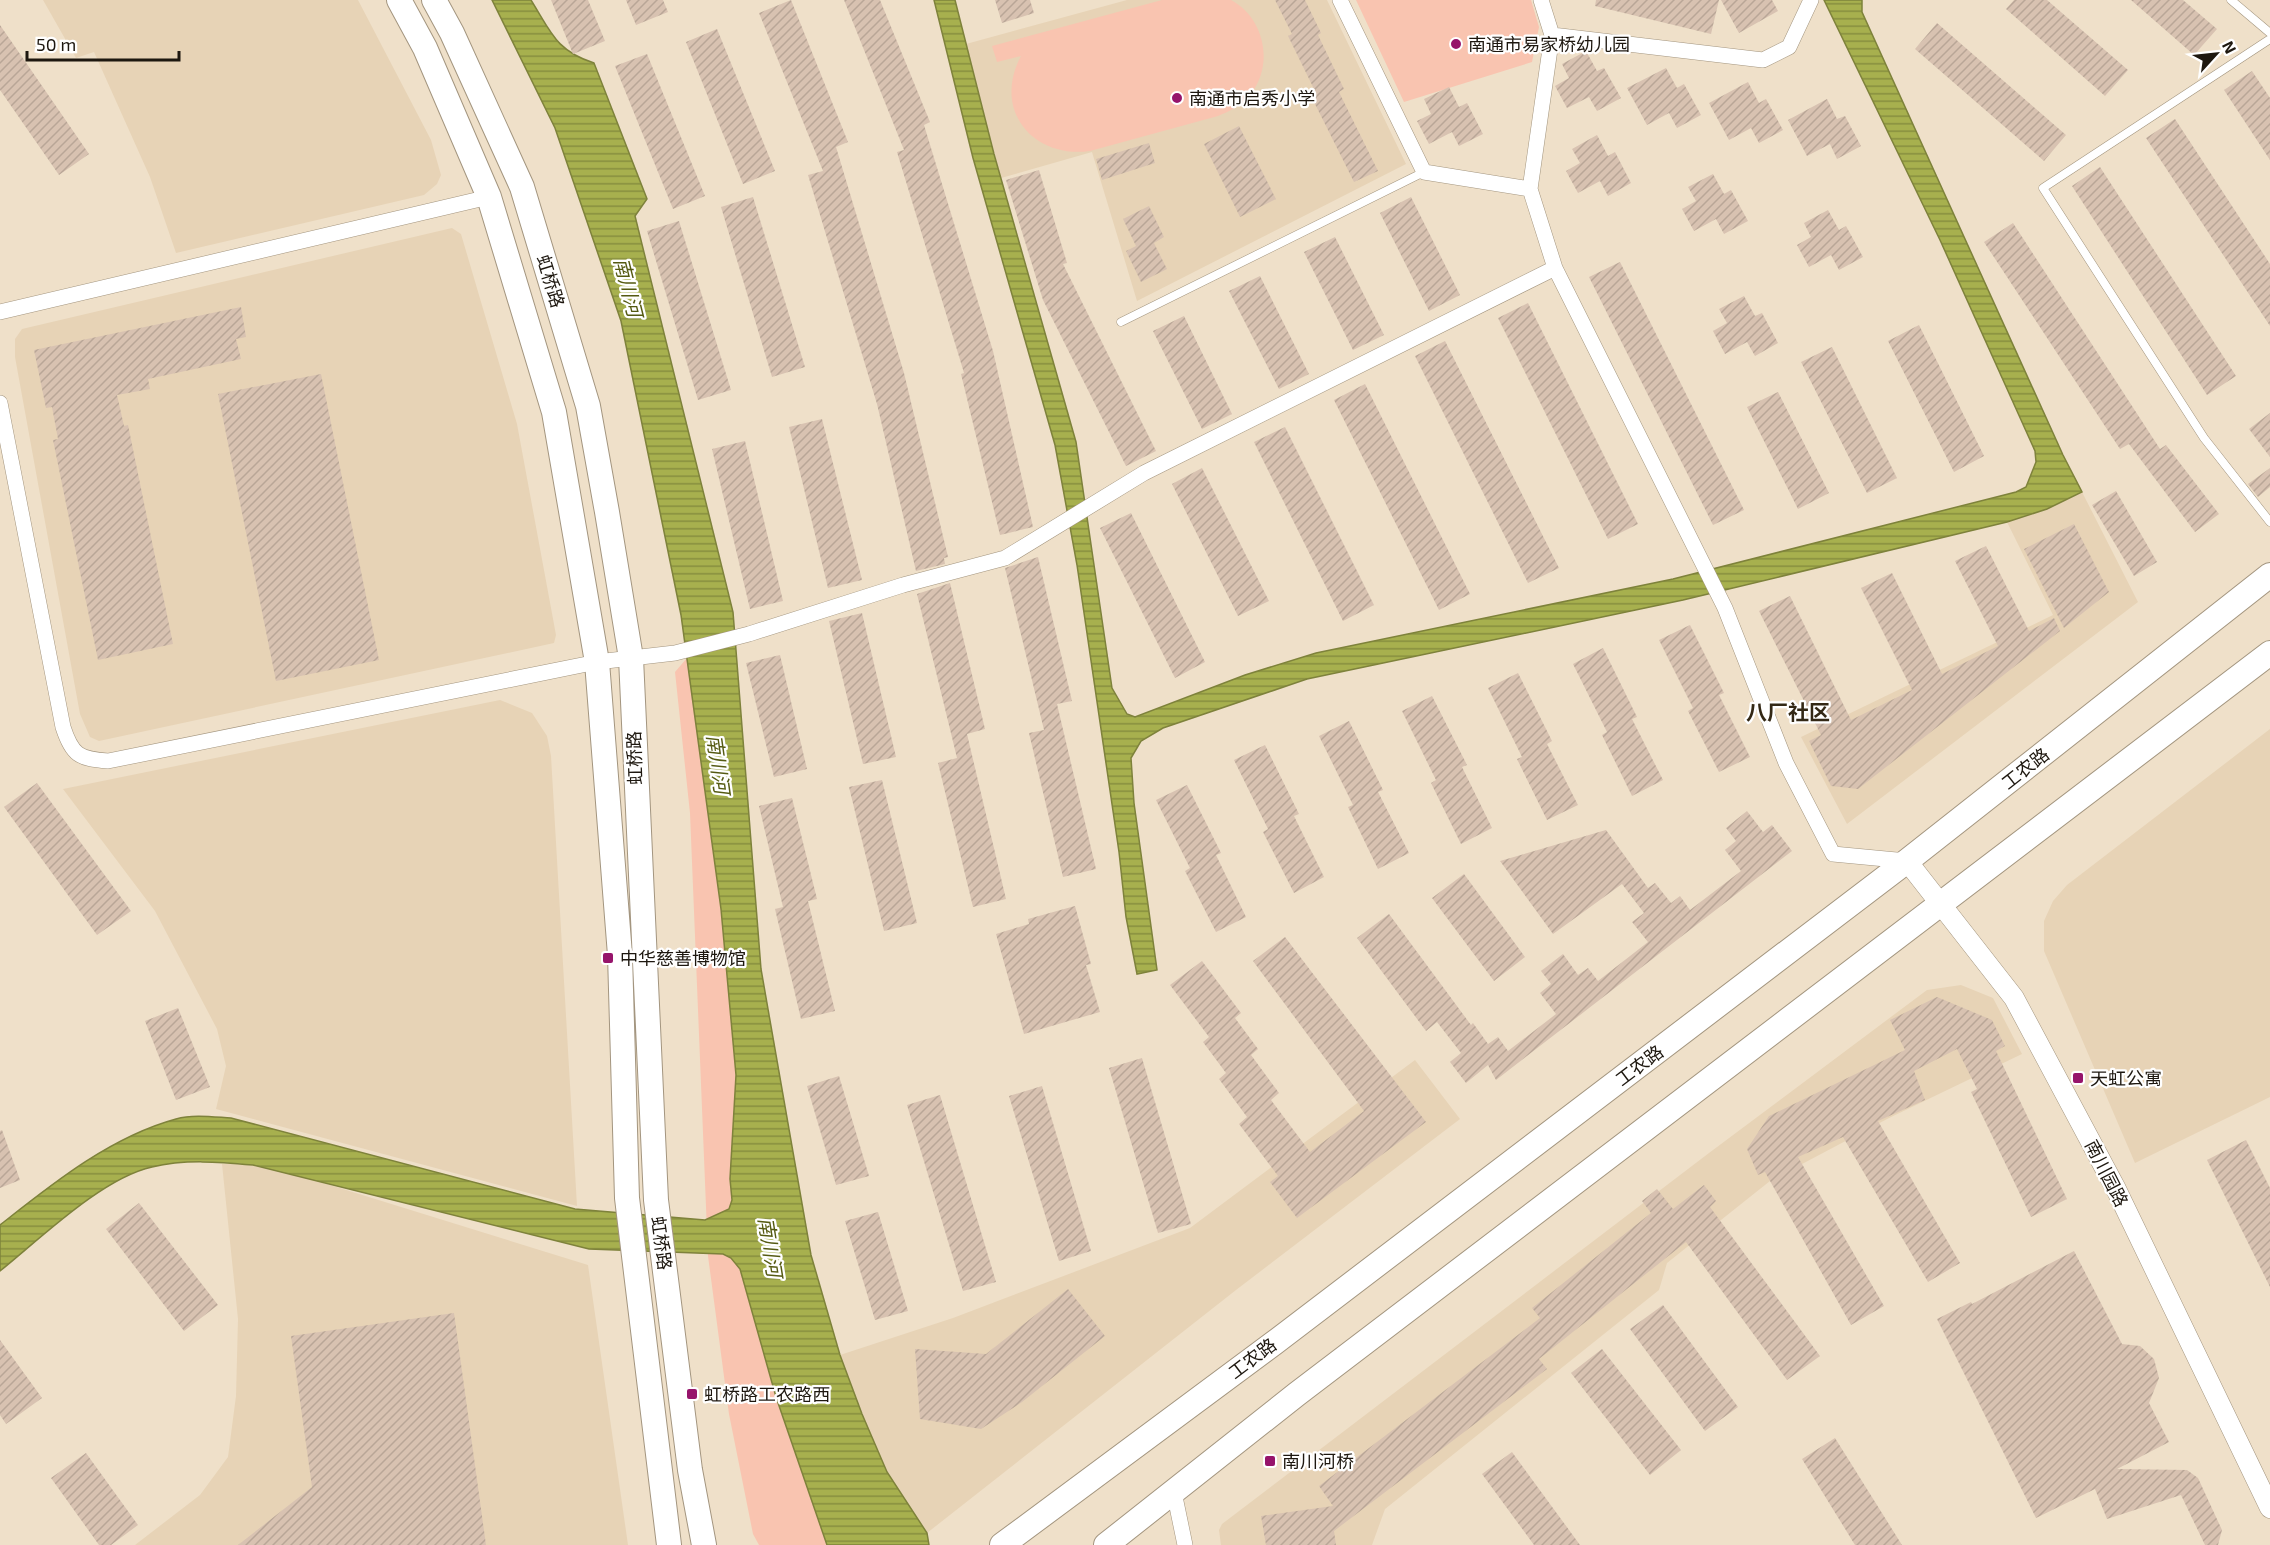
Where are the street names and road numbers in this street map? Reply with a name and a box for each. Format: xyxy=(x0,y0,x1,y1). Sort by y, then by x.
street label: 虹桥路 xyxy=(533,252,569,310)
street label: 虹桥路 xyxy=(622,731,646,785)
street label: 工农路 xyxy=(1997,743,2053,793)
street label: 工农路 xyxy=(1611,1040,1667,1090)
street label: 南川园路 xyxy=(2081,1136,2133,1210)
street label: 虹桥路 xyxy=(647,1215,677,1271)
street label: 工农路 xyxy=(1224,1333,1280,1383)

